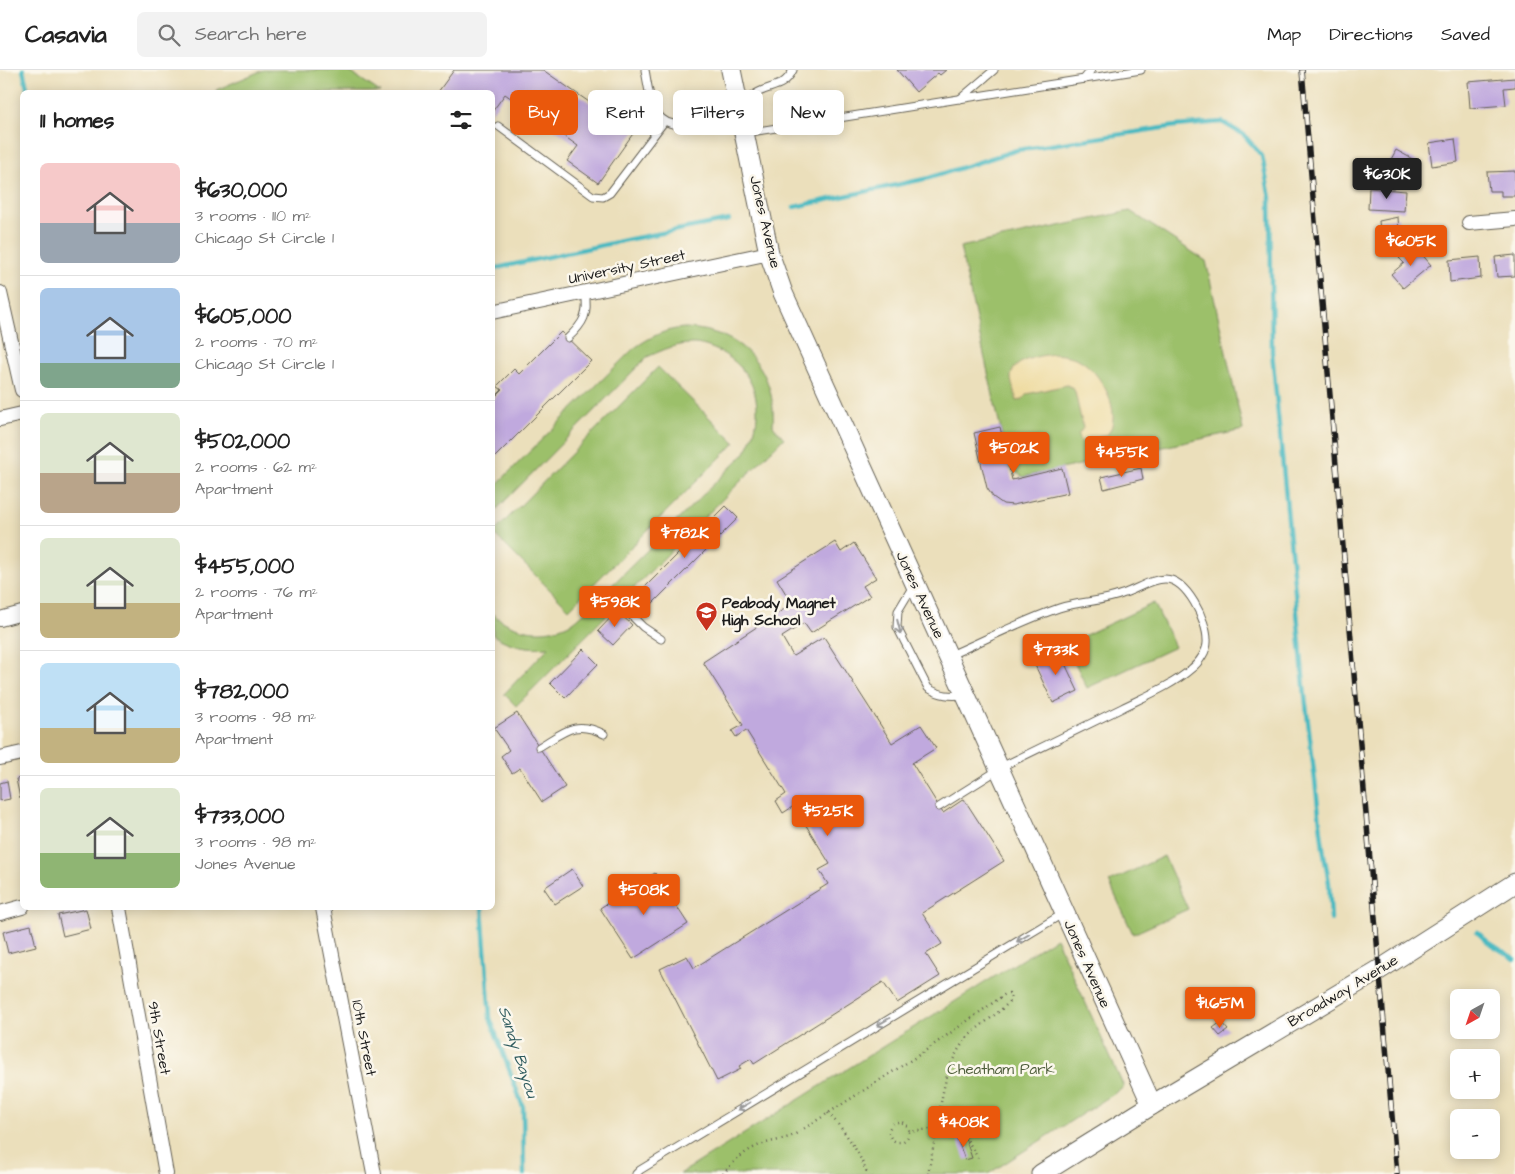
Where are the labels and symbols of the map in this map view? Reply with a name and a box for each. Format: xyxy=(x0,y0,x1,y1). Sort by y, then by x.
pin: $630K xyxy=(1352,158,1422,200)
street label: Jones Avenue xyxy=(744,174,786,270)
pin: $605K xyxy=(1376,224,1446,267)
street label: University Street xyxy=(567,244,687,291)
pin: $502K xyxy=(979,432,1049,474)
pin: $455K xyxy=(1087,436,1157,478)
pin: $782K xyxy=(650,516,720,559)
street label: Jones Avenue xyxy=(891,548,949,642)
pin: $598K xyxy=(580,586,650,628)
place label: Peabody Magnet High School xyxy=(722,593,836,633)
school or university icon: Peabody Magnet High School xyxy=(694,600,718,631)
one-way arrow xyxy=(895,619,904,635)
pin: $733K xyxy=(1021,634,1091,676)
pin: $525K xyxy=(793,794,863,837)
pin: $508K xyxy=(609,874,679,916)
street label: Jones Avenue xyxy=(1058,917,1116,1011)
one-way arrow xyxy=(1016,934,1030,944)
street label: Broadway Avenue xyxy=(1284,950,1403,1033)
pin: $1.65M xyxy=(1179,986,1261,1029)
north arrow xyxy=(1450,989,1500,1039)
street label: 10th Street xyxy=(346,998,382,1078)
street label: 9th Street xyxy=(142,1000,176,1076)
water label: Sandy Bayou xyxy=(492,1003,543,1102)
one-way arrow xyxy=(877,1017,891,1027)
park label: Cheatham Park xyxy=(947,1059,1055,1080)
one-way arrow xyxy=(738,1102,752,1112)
pin: $408K xyxy=(929,1106,999,1148)

